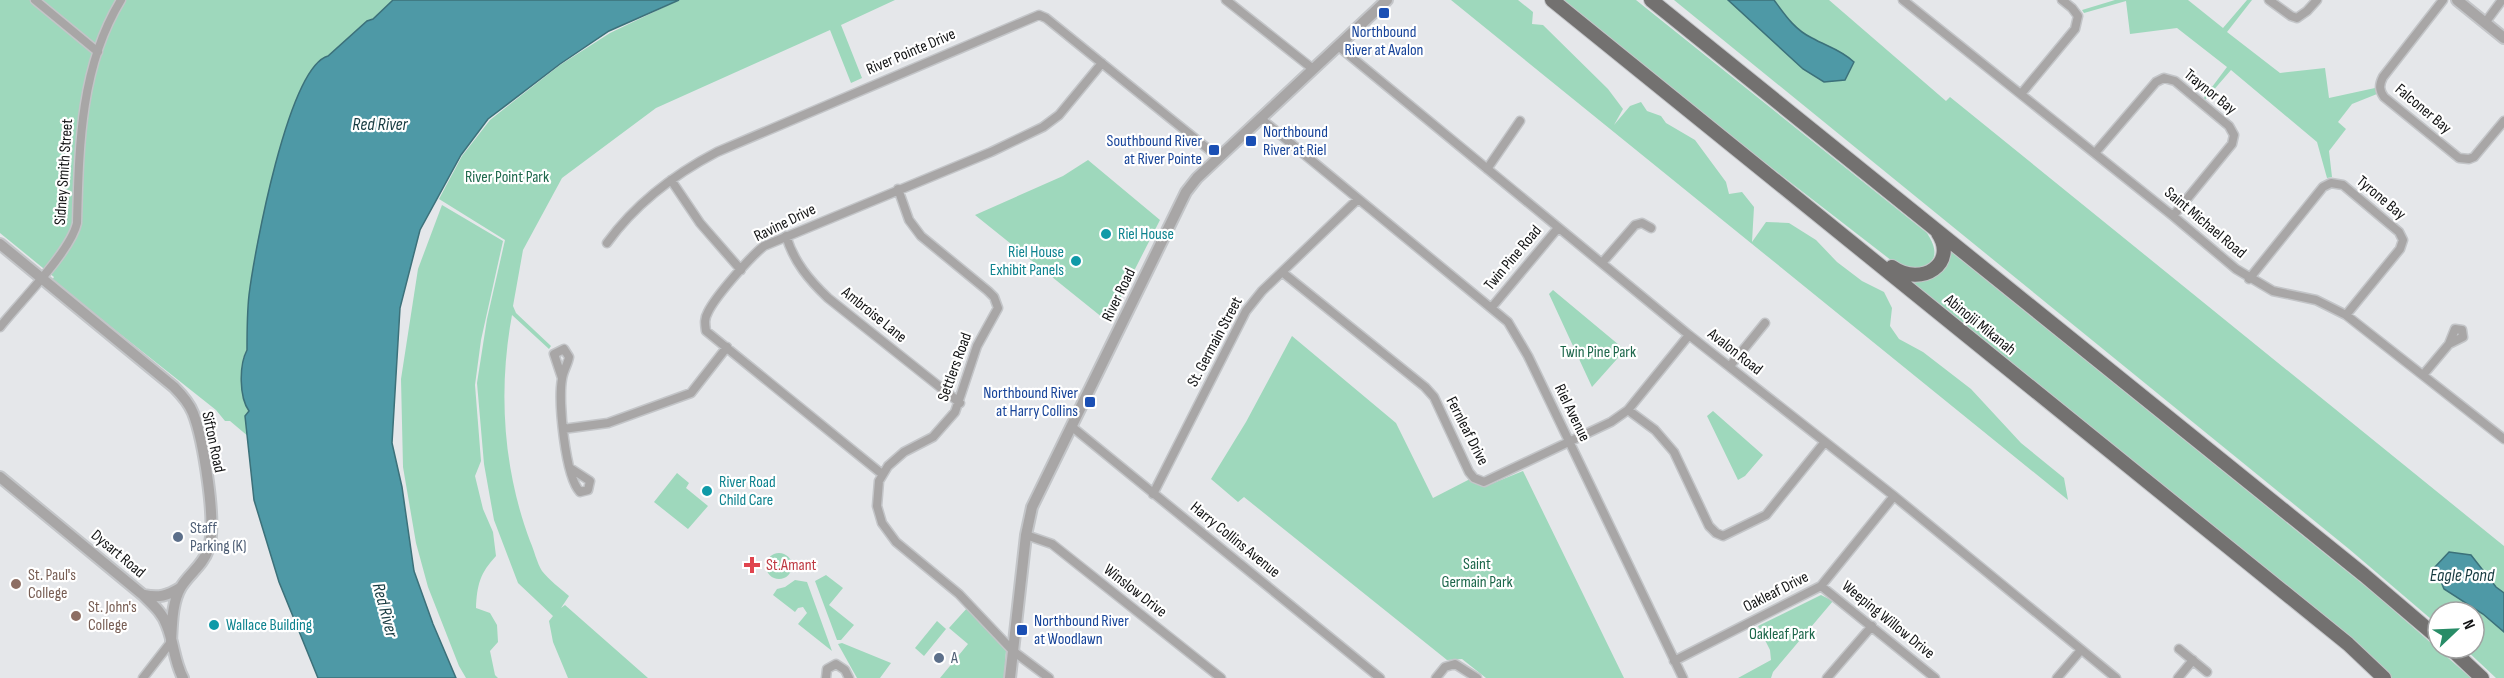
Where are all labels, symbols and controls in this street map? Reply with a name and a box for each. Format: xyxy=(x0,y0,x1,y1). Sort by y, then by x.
marker: Northbound River at Avalon xyxy=(1377,6,1391,20)
place label: Northbound River at Avalon xyxy=(1345,23,1423,60)
street label: River Pointe Drive xyxy=(864,25,958,79)
street label: Traynor Bay xyxy=(2180,65,2240,119)
street label: Falconer Bay xyxy=(2391,80,2455,138)
water label: Red River xyxy=(352,114,409,135)
street label: Sidney Smith Street xyxy=(51,118,77,226)
place label: Northbound River at Riel xyxy=(1263,123,1328,160)
place label: Southbound River at River Pointe xyxy=(1107,132,1202,169)
marker: Northbound River at Riel xyxy=(1244,134,1258,148)
marker: Southbound River at River Pointe xyxy=(1207,143,1221,157)
park label: River Point Park xyxy=(465,168,549,187)
street label: Tyrone Bay xyxy=(2353,172,2409,224)
street label: Saint Michael Road xyxy=(2160,183,2250,263)
street label: Ravine Drive xyxy=(751,200,819,246)
street label: Twin Pine Road xyxy=(1480,222,1546,294)
place label: Riel House xyxy=(1118,225,1174,244)
marker: Riel House xyxy=(1099,227,1113,241)
place label: Riel House Exhibit Panels xyxy=(990,243,1064,280)
marker: Riel House Exhibit Panels xyxy=(1069,254,1083,268)
street label: River Road xyxy=(1098,265,1140,325)
street label: Ambroise Lane xyxy=(837,282,910,347)
street label: Abinojii Mikanah xyxy=(1940,290,2019,359)
street label: St. Germain Street xyxy=(1183,294,1247,390)
street label: Avalon Road xyxy=(1703,324,1766,379)
street label: Settlers Road xyxy=(934,330,976,404)
park label: Twin Pine Park xyxy=(1560,343,1636,362)
street label: Riel Avenue xyxy=(1550,381,1594,445)
place label: Northbound River at Harry Collins xyxy=(983,384,1078,421)
street label: Fernleaf Drive xyxy=(1442,394,1492,468)
marker: Northbound River at Harry Collins xyxy=(1083,395,1097,409)
street label: Sifton Road xyxy=(197,410,229,474)
place label: River Road Child Care xyxy=(719,473,776,510)
marker: River Road Child Care xyxy=(700,484,714,498)
street label: Harry Collins Avenue xyxy=(1186,498,1284,582)
place label: Staff Parking (K) xyxy=(190,519,247,556)
street label: Dysart Road xyxy=(87,526,149,582)
marker: Staff Parking (K) xyxy=(171,530,185,544)
park label: Saint Germain Park xyxy=(1441,555,1513,592)
marker: St.Amant xyxy=(743,556,761,574)
place label: St.Amant xyxy=(766,556,817,575)
street label: Winslow Drive xyxy=(1100,560,1170,622)
water label: Eagle Pond xyxy=(2430,565,2495,586)
place label: St. Paul's College xyxy=(28,566,76,603)
street label: Oakleaf Drive xyxy=(1740,567,1812,617)
marker: St. Paul's College xyxy=(9,577,23,591)
street label: Weeping Willow Drive xyxy=(1838,577,1938,663)
water label: Red River xyxy=(368,581,403,640)
place label: St. John's College xyxy=(88,598,137,635)
north arrow xyxy=(2426,600,2486,660)
marker: St. John's College xyxy=(69,609,83,623)
place label: Northbound River at Woodlawn xyxy=(1034,612,1129,649)
place label: Wallace Building xyxy=(226,616,312,635)
text: N xyxy=(2458,617,2479,632)
marker: Wallace Building xyxy=(207,618,221,632)
marker: Northbound River at Woodlawn xyxy=(1015,623,1029,637)
park label: Oakleaf Park xyxy=(1749,625,1815,644)
place label: A xyxy=(950,649,958,668)
marker: A xyxy=(932,651,946,665)

